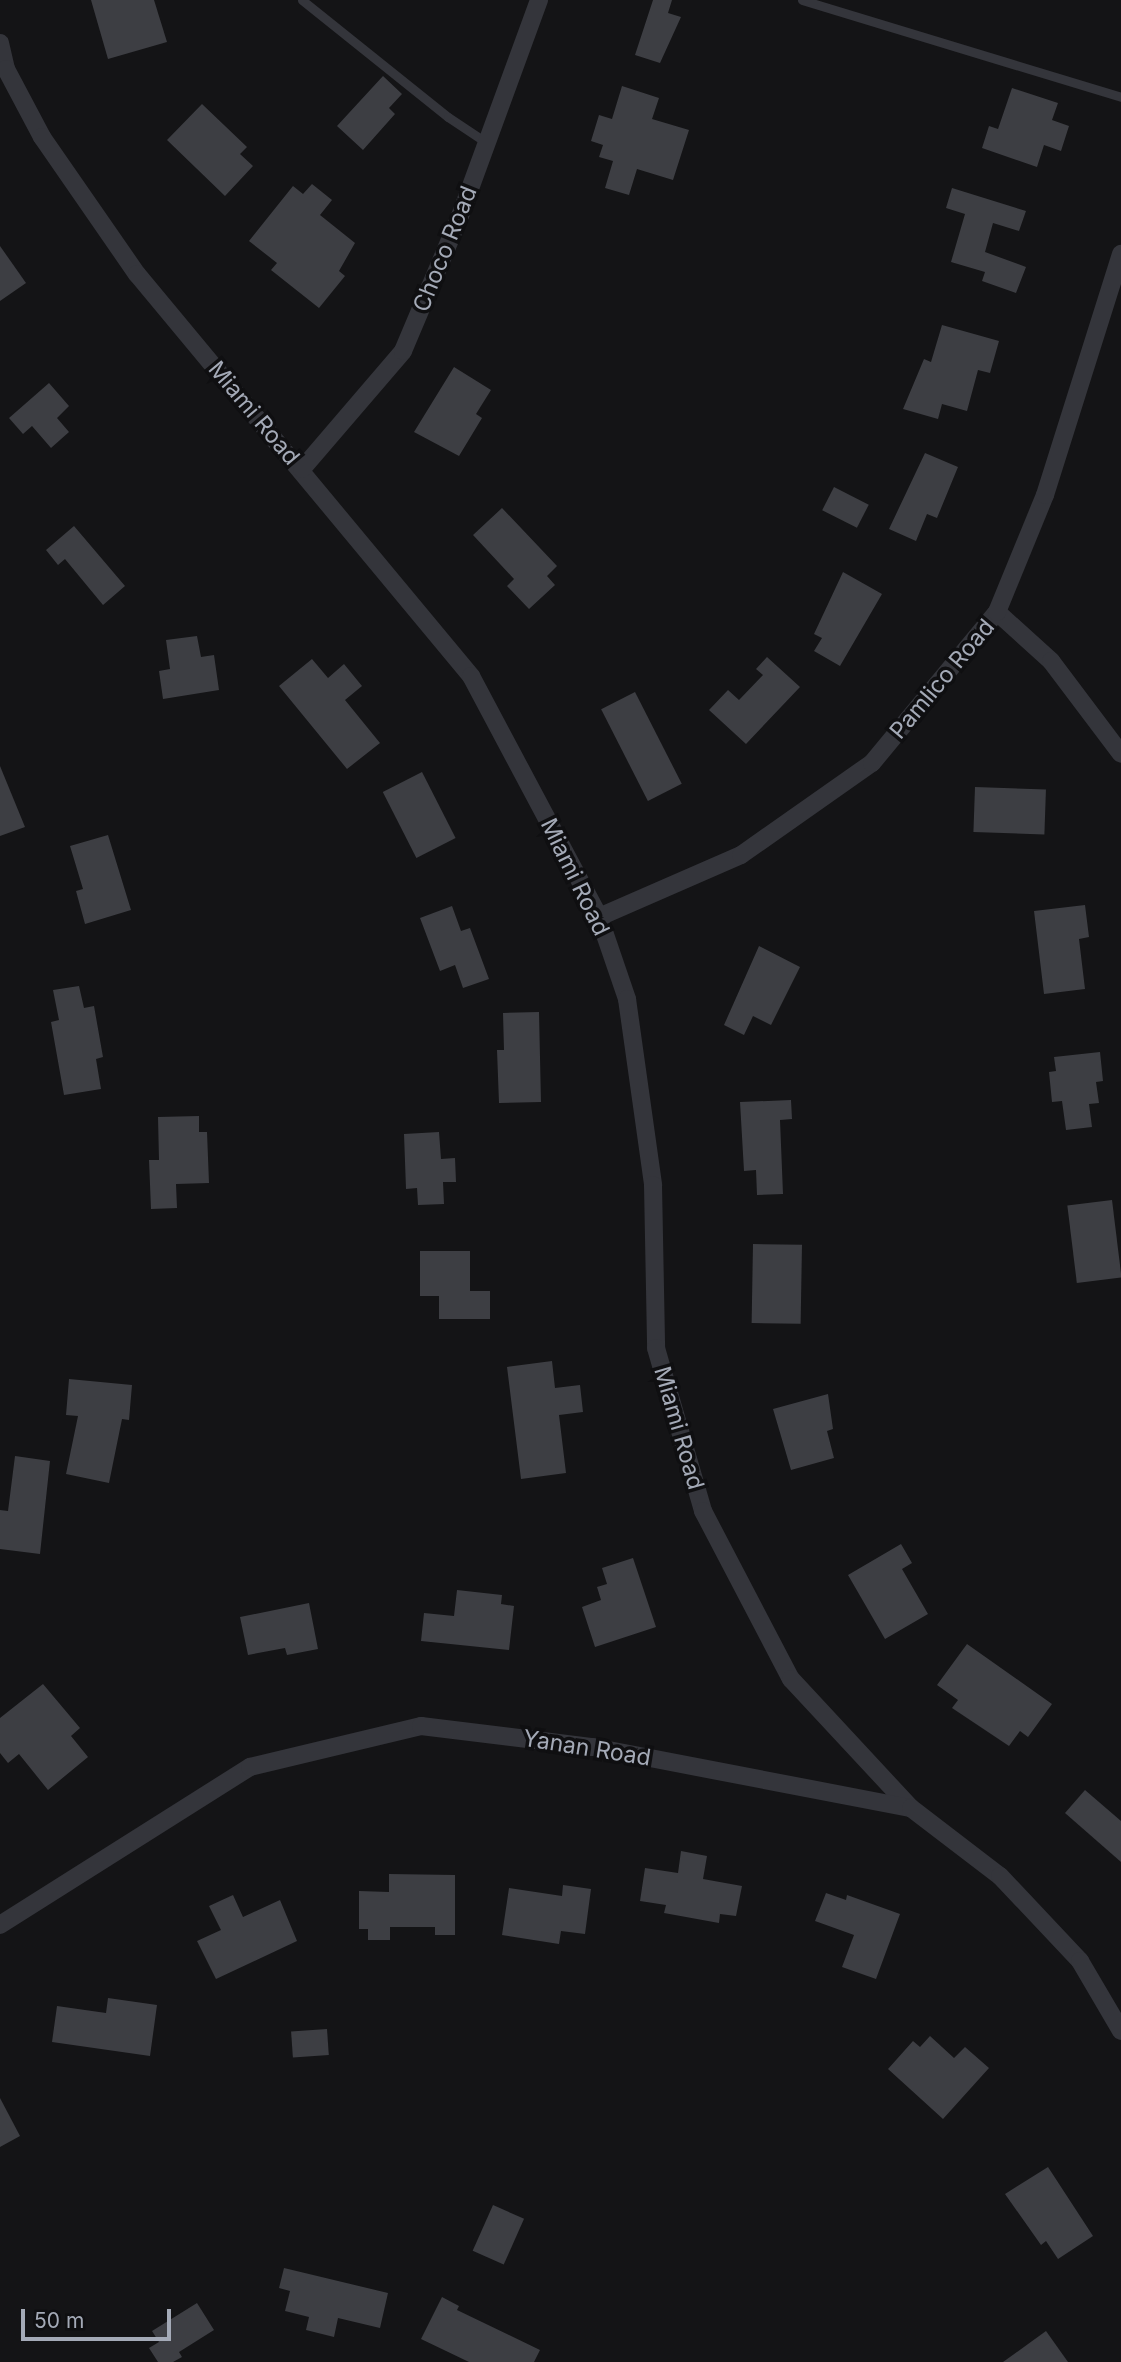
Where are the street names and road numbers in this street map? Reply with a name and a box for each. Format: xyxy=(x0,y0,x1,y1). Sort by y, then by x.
street label: Choco Road xyxy=(407,182,483,316)
street label: Miami Road xyxy=(203,356,305,470)
street label: Pamlico Road xyxy=(884,614,1000,744)
street label: Miami Road xyxy=(535,814,615,940)
street label: Miami Road xyxy=(648,1363,710,1493)
street label: Yanan Road xyxy=(521,1724,653,1772)

